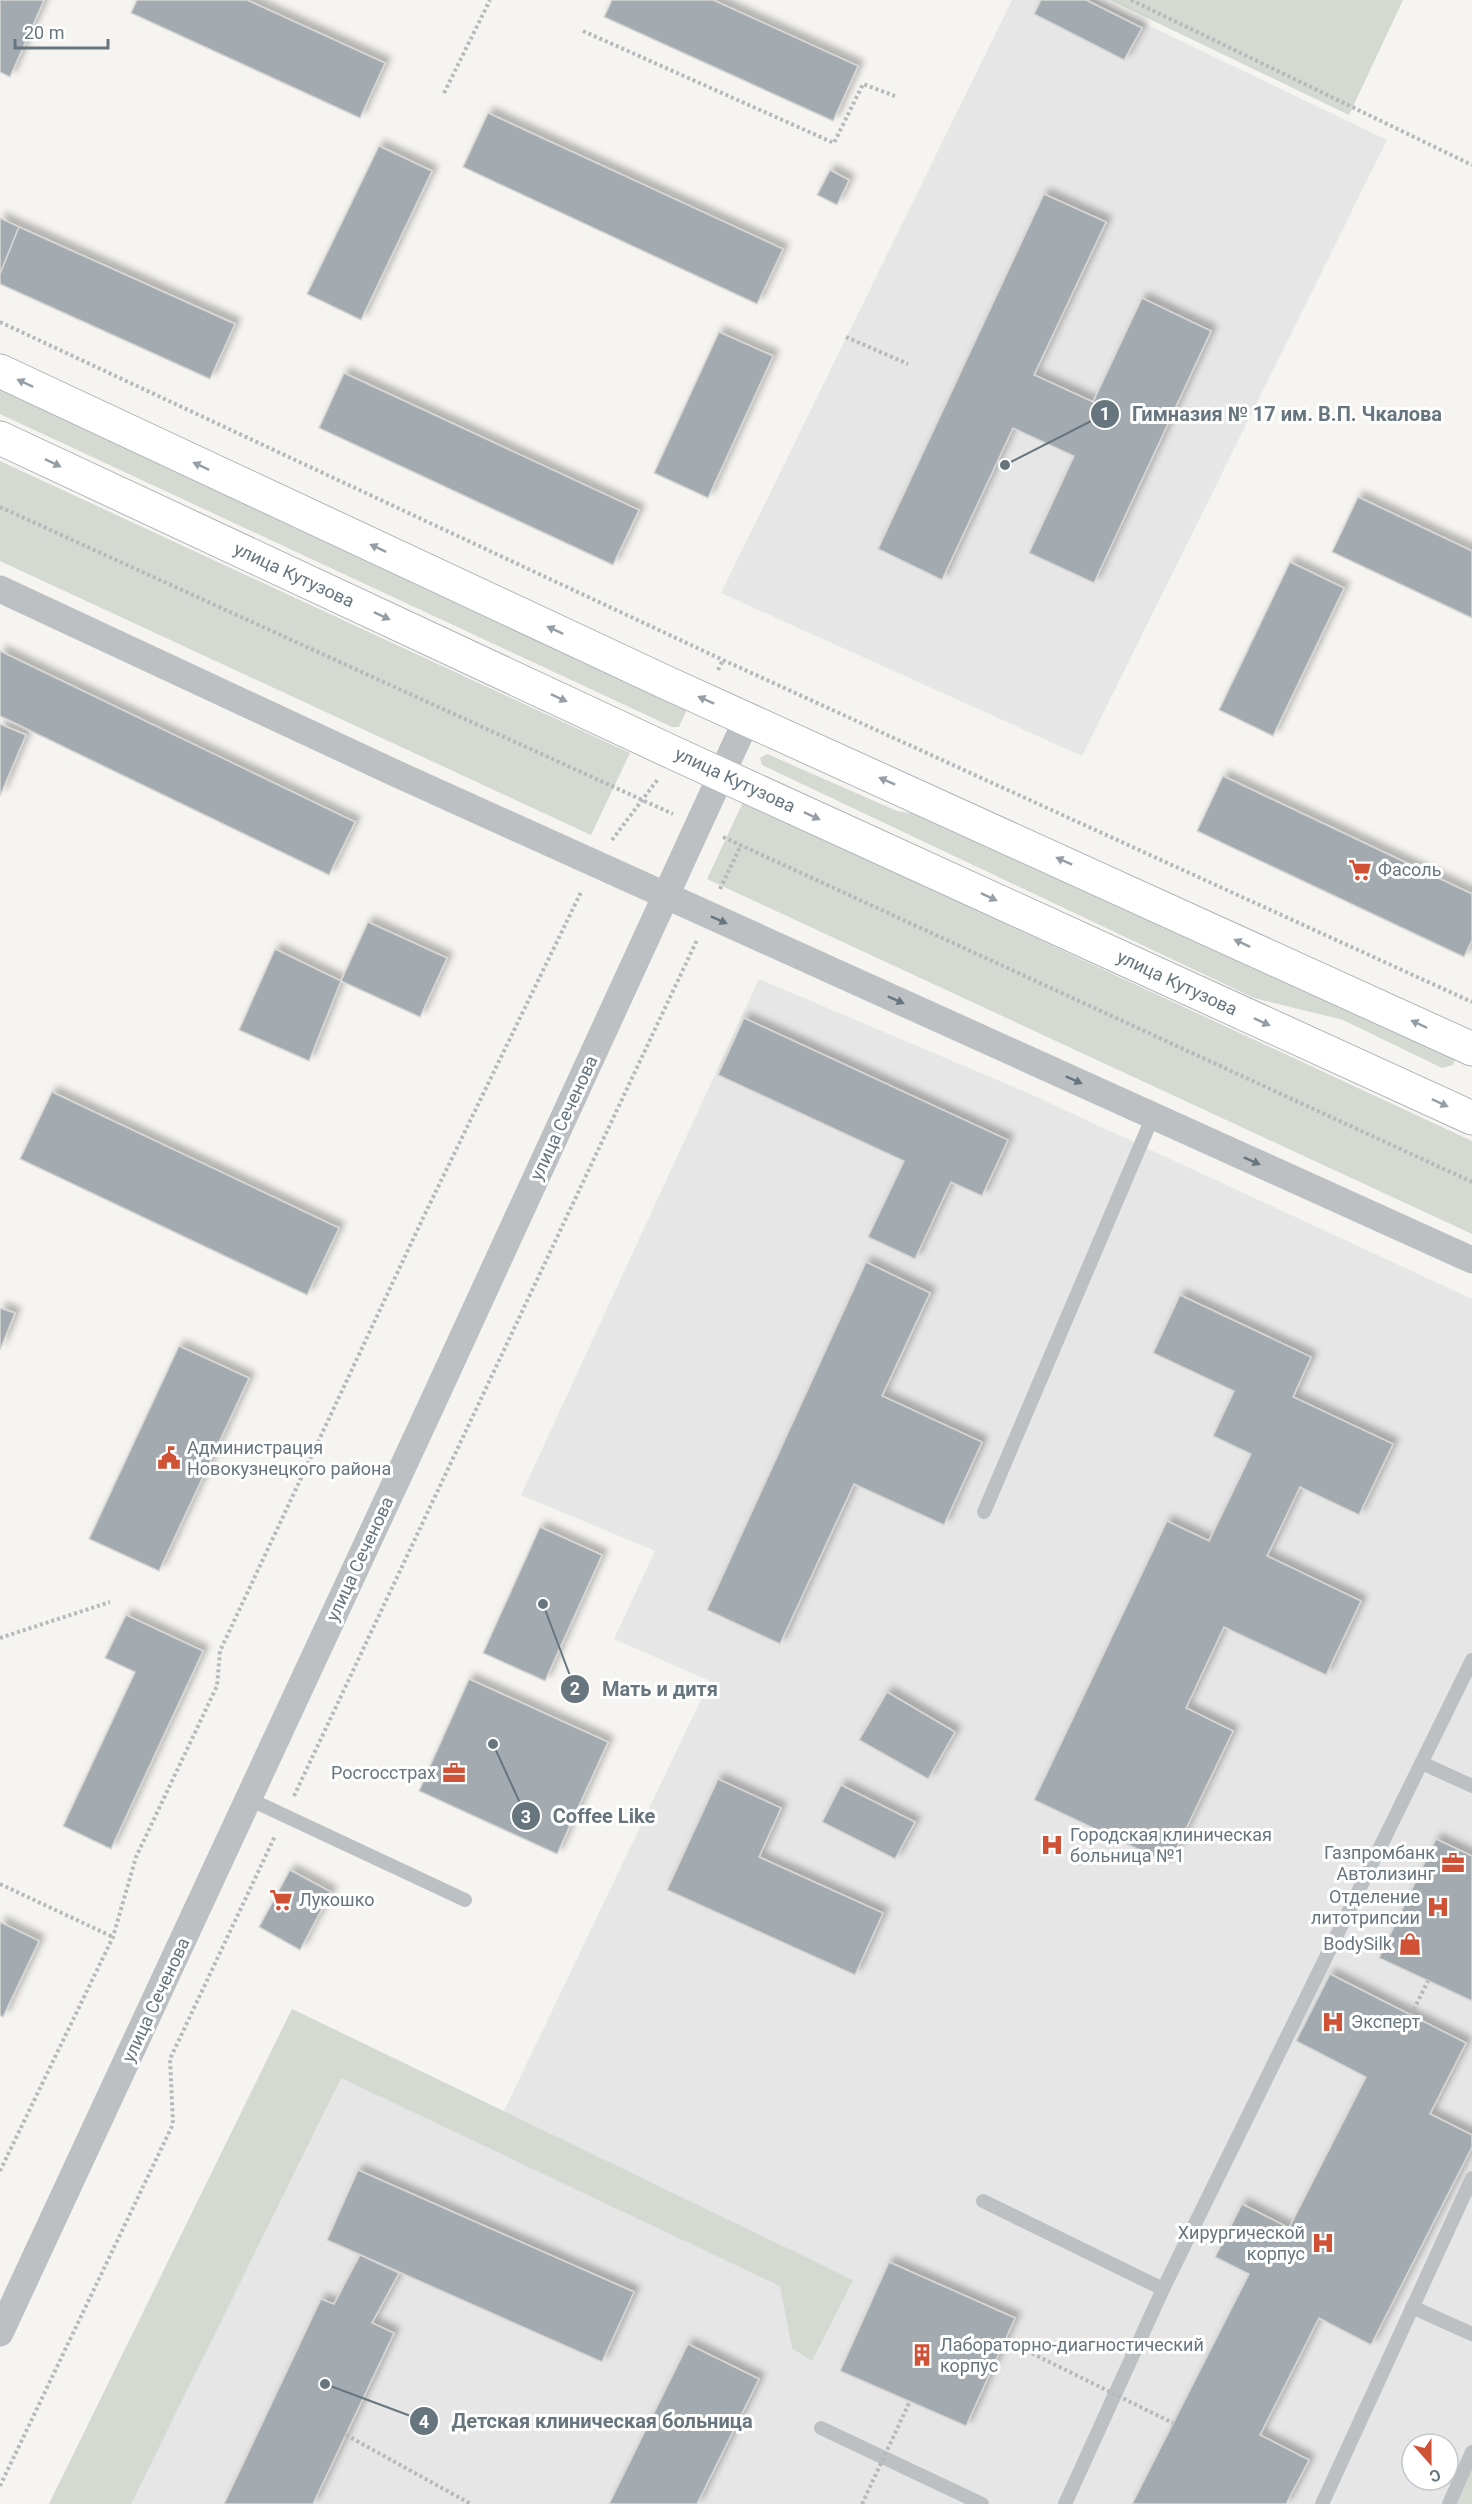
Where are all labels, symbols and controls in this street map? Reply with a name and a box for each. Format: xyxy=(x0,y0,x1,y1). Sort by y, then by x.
scale bar xyxy=(15,12,108,50)
text: 20 m xyxy=(24,22,64,43)
one-way arrow xyxy=(17,378,34,387)
callout: Гимназия № 17 им. В.П. Чкалова xyxy=(1090,395,1454,433)
text: Гимназия № 17 им. В.П. Чкалова xyxy=(1132,402,1442,426)
text: 1 xyxy=(1100,403,1110,424)
one-way arrow xyxy=(44,459,61,468)
one-way arrow xyxy=(193,461,210,470)
street label: улица Кутузова xyxy=(231,537,358,612)
one-way arrow xyxy=(370,544,387,553)
one-way arrow xyxy=(374,611,391,620)
one-way arrow xyxy=(546,625,564,635)
one-way arrow xyxy=(550,694,567,703)
one-way arrow xyxy=(698,696,715,705)
street label: улица Кутузова xyxy=(672,742,799,817)
one-way arrow xyxy=(877,776,895,786)
one-way arrow xyxy=(804,811,821,820)
one-way arrow xyxy=(1056,857,1073,866)
supermarket icon: Фасоль xyxy=(1347,857,1373,883)
place label: Фасоль xyxy=(1378,859,1441,880)
one-way arrow xyxy=(981,892,999,902)
one-way arrow xyxy=(710,916,727,925)
one-way arrow xyxy=(1233,938,1250,947)
street label: улица Кутузова xyxy=(1114,945,1241,1020)
one-way arrow xyxy=(888,996,905,1005)
one-way arrow xyxy=(1254,1017,1272,1027)
one-way arrow xyxy=(1410,1020,1427,1029)
street label: улица Сеченова xyxy=(525,1052,602,1183)
one-way arrow xyxy=(1066,1076,1083,1085)
one-way arrow xyxy=(1431,1099,1448,1108)
one-way arrow xyxy=(1243,1156,1261,1166)
place label: Администрация Новокузнецкого района xyxy=(187,1437,391,1479)
public building icon: Администрация Новокузнецкого района xyxy=(156,1445,182,1471)
street label: улица Сеченова xyxy=(321,1493,398,1624)
callout: Мать и дитя xyxy=(560,1670,730,1708)
text: Мать и дитя xyxy=(602,1677,718,1701)
text: 2 xyxy=(570,1678,580,1699)
office icon: Росгосстрах xyxy=(441,1760,467,1786)
place label: Росгосстрах xyxy=(331,1762,436,1783)
callout: Coffee Like xyxy=(511,1797,667,1835)
text: Coffee Like xyxy=(553,1804,655,1828)
text: 3 xyxy=(521,1806,531,1827)
place label: Городская клиническая больница №1 xyxy=(1070,1824,1272,1866)
hospital icon: Городская клиническая больница №1 xyxy=(1039,1832,1065,1858)
place label: Газпромбанк Автолизинг xyxy=(1324,1842,1435,1884)
office icon: Газпромбанк Автолизинг xyxy=(1440,1850,1466,1876)
place label: Отделение литотрипсии xyxy=(1311,1886,1420,1928)
supermarket icon: Лукошко xyxy=(268,1887,294,1913)
place label: Лукошко xyxy=(299,1889,374,1910)
hospital icon: Отделение литотрипсии xyxy=(1425,1894,1451,1920)
shop icon: BodySilk xyxy=(1397,1931,1423,1957)
place label: BodySilk xyxy=(1323,1933,1393,1954)
street label: улица Сеченова xyxy=(117,1934,194,2065)
hospital icon: Эксперт xyxy=(1320,2009,1346,2035)
place label: Эксперт xyxy=(1351,2011,1420,2032)
place label: Хирургической корпус xyxy=(1178,2222,1305,2264)
hospital icon: Хирургической корпус xyxy=(1310,2230,1336,2256)
place label: Лабораторно-диагностический корпус xyxy=(940,2334,1204,2376)
building icon: Лабораторно-диагностический корпус xyxy=(909,2342,935,2368)
callout: Детская клиническая больница xyxy=(409,2402,764,2440)
text: Детская клиническая больница xyxy=(451,2409,753,2433)
text: 4 xyxy=(419,2411,429,2432)
north arrow xyxy=(1400,2432,1460,2492)
text: С xyxy=(1427,2465,1443,2486)

